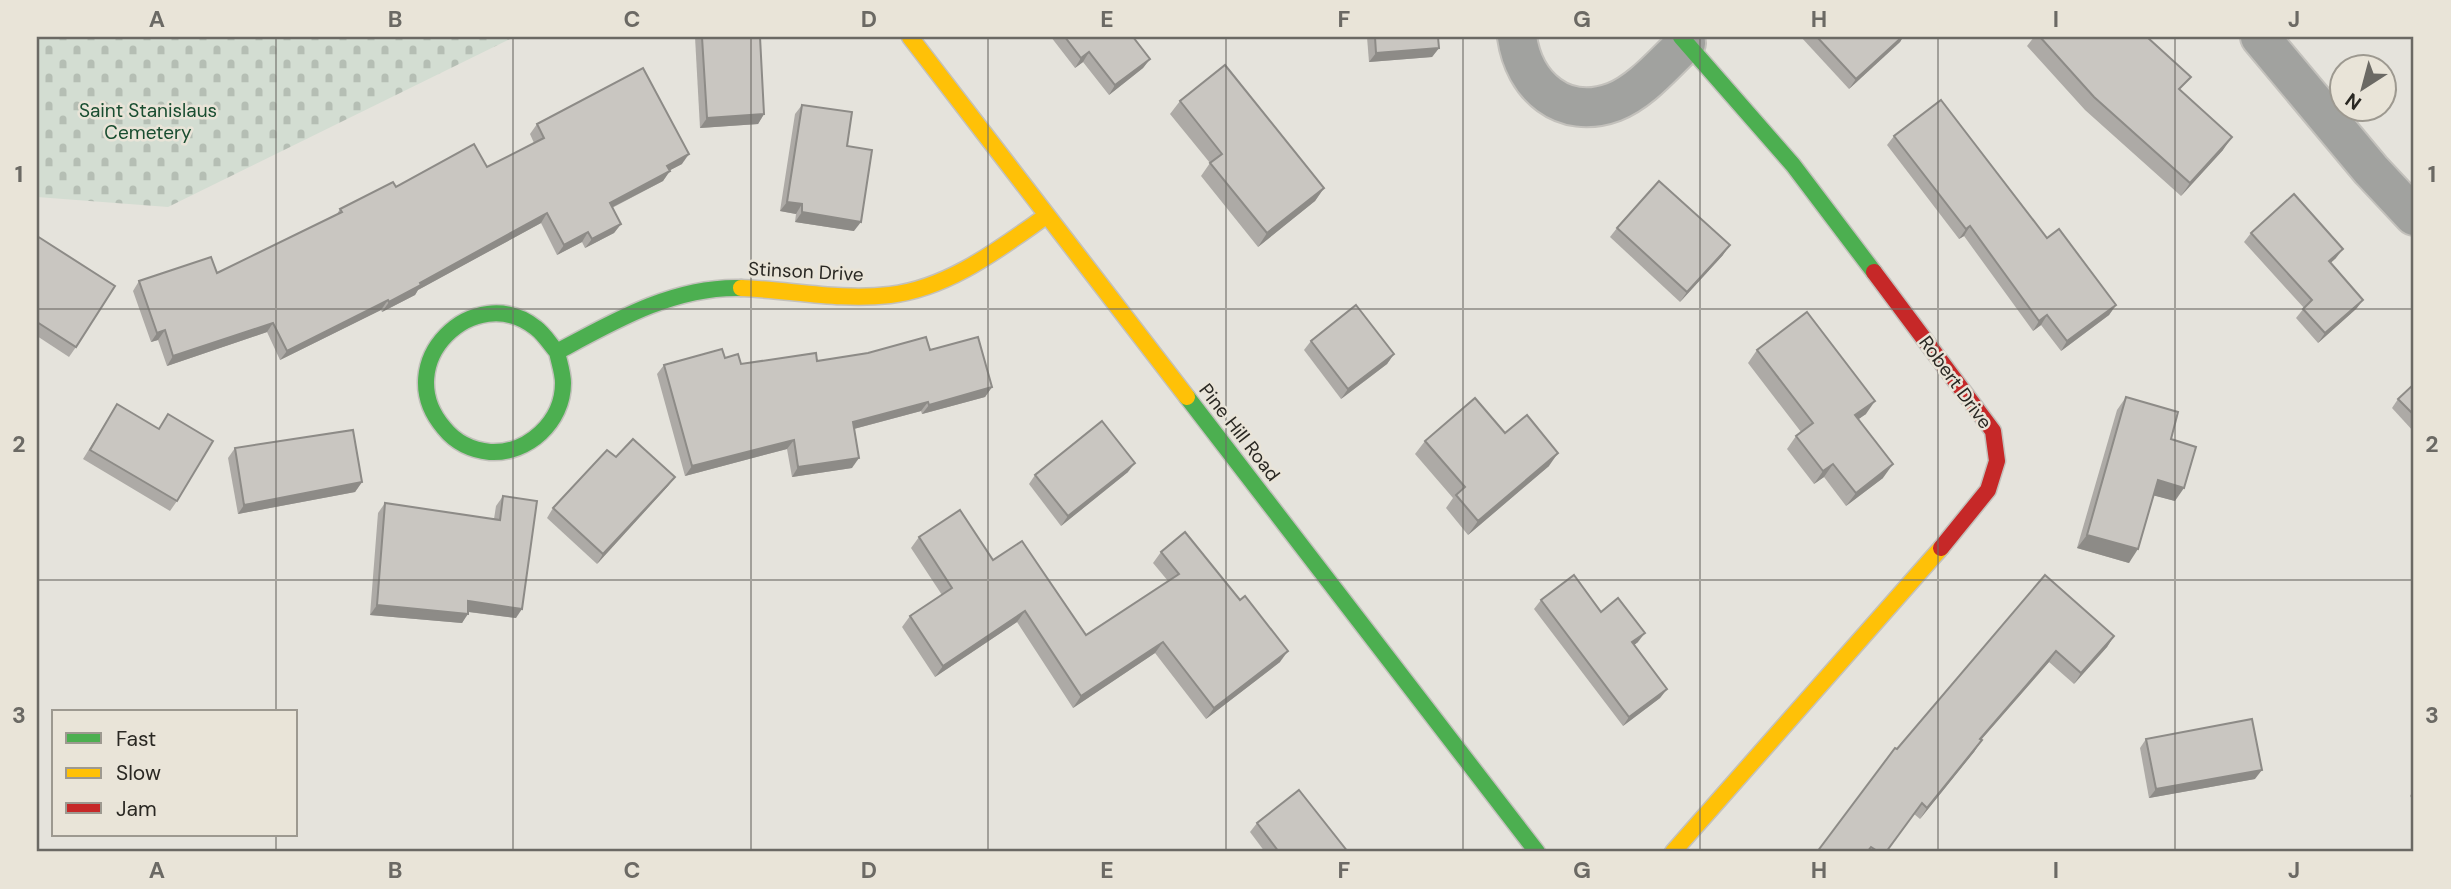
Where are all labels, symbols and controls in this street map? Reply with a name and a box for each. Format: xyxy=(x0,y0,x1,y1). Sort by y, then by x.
text: A xyxy=(149,4,165,34)
text: B xyxy=(388,4,402,34)
text: C xyxy=(624,4,640,34)
text: D xyxy=(861,4,877,34)
text: E xyxy=(1100,4,1114,34)
text: F xyxy=(1338,4,1351,34)
text: G xyxy=(1573,4,1591,34)
text: H xyxy=(1811,4,1827,34)
text: I xyxy=(2053,4,2059,34)
text: J xyxy=(2288,4,2300,34)
north arrow xyxy=(2328,52,2398,122)
text: N xyxy=(2340,87,2366,116)
park label: Saint Stanislaus Cemetery xyxy=(79,98,217,145)
text: 1 xyxy=(15,159,23,189)
text: 1 xyxy=(2428,159,2436,189)
street label: Stinson Drive xyxy=(748,256,864,287)
street label: Robert Drive xyxy=(1913,331,1998,434)
street label: Pine Hill Road xyxy=(1194,378,1286,486)
text: 2 xyxy=(12,429,26,459)
text: 2 xyxy=(2425,429,2439,459)
text: 3 xyxy=(12,700,26,730)
text: 3 xyxy=(2425,700,2439,730)
legend xyxy=(52,710,298,836)
text: Fast xyxy=(116,725,156,753)
text: Slow xyxy=(116,759,161,787)
text: Jam xyxy=(116,795,157,823)
text: A xyxy=(149,855,165,885)
text: B xyxy=(388,855,402,885)
text: C xyxy=(624,855,640,885)
text: D xyxy=(861,855,877,885)
text: E xyxy=(1100,855,1114,885)
text: F xyxy=(1338,855,1351,885)
text: G xyxy=(1573,855,1591,885)
text: H xyxy=(1811,855,1827,885)
text: I xyxy=(2053,855,2059,885)
text: J xyxy=(2288,855,2300,885)

